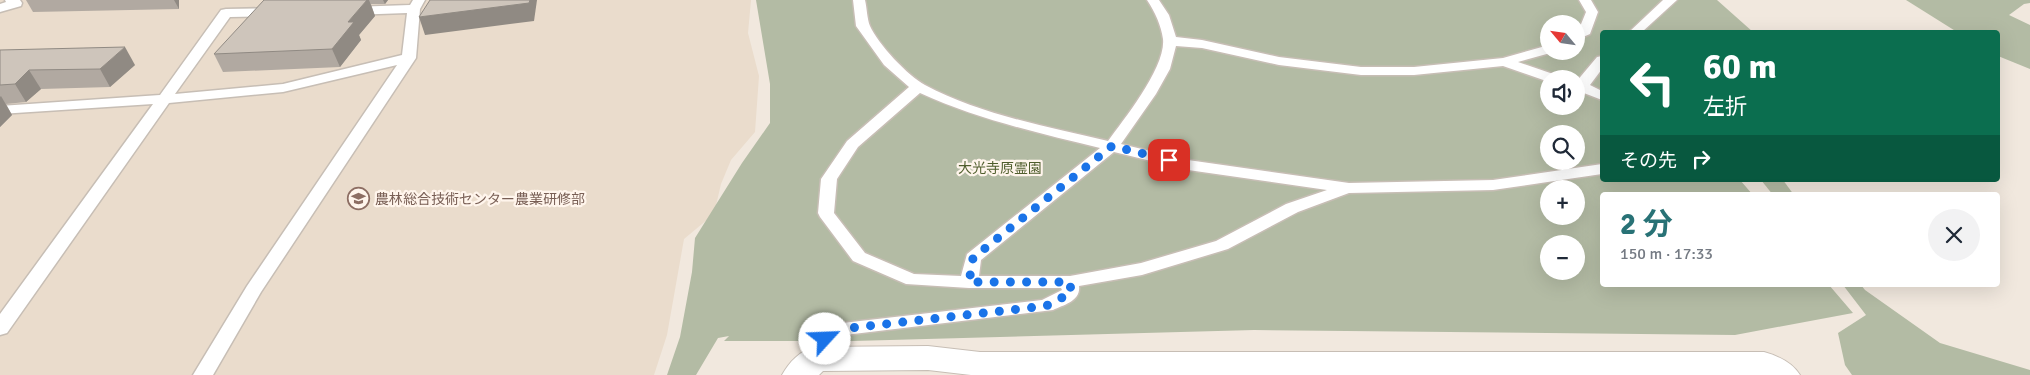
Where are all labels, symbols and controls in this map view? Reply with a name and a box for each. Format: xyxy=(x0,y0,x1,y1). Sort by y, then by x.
north arrow xyxy=(1540,15,1585,60)
map controls xyxy=(1540,15,1585,280)
text: 60 m xyxy=(1703,45,1777,88)
icon: left xyxy=(1620,50,1685,115)
button: sound xyxy=(1540,70,1585,115)
text: 左折 xyxy=(1703,93,1747,120)
button: search xyxy=(1540,125,1585,170)
pin xyxy=(1148,139,1190,181)
icon: right xyxy=(1687,145,1715,173)
icon: arrive xyxy=(1155,146,1183,174)
text: その先 xyxy=(1620,149,1677,173)
park label: 大光寺原霊園 xyxy=(958,160,1042,177)
button: + xyxy=(1540,180,1585,225)
school or university icon: 農林総合技術センター農業研修部 xyxy=(347,187,371,211)
place label: 農林総合技術センター農業研修部 xyxy=(375,191,585,208)
text: 2 分 xyxy=(1620,206,1673,243)
button: close xyxy=(1928,209,1980,261)
button: − xyxy=(1540,235,1585,280)
text: 150 m · 17:33 xyxy=(1620,244,1713,264)
position arrow xyxy=(798,312,850,364)

